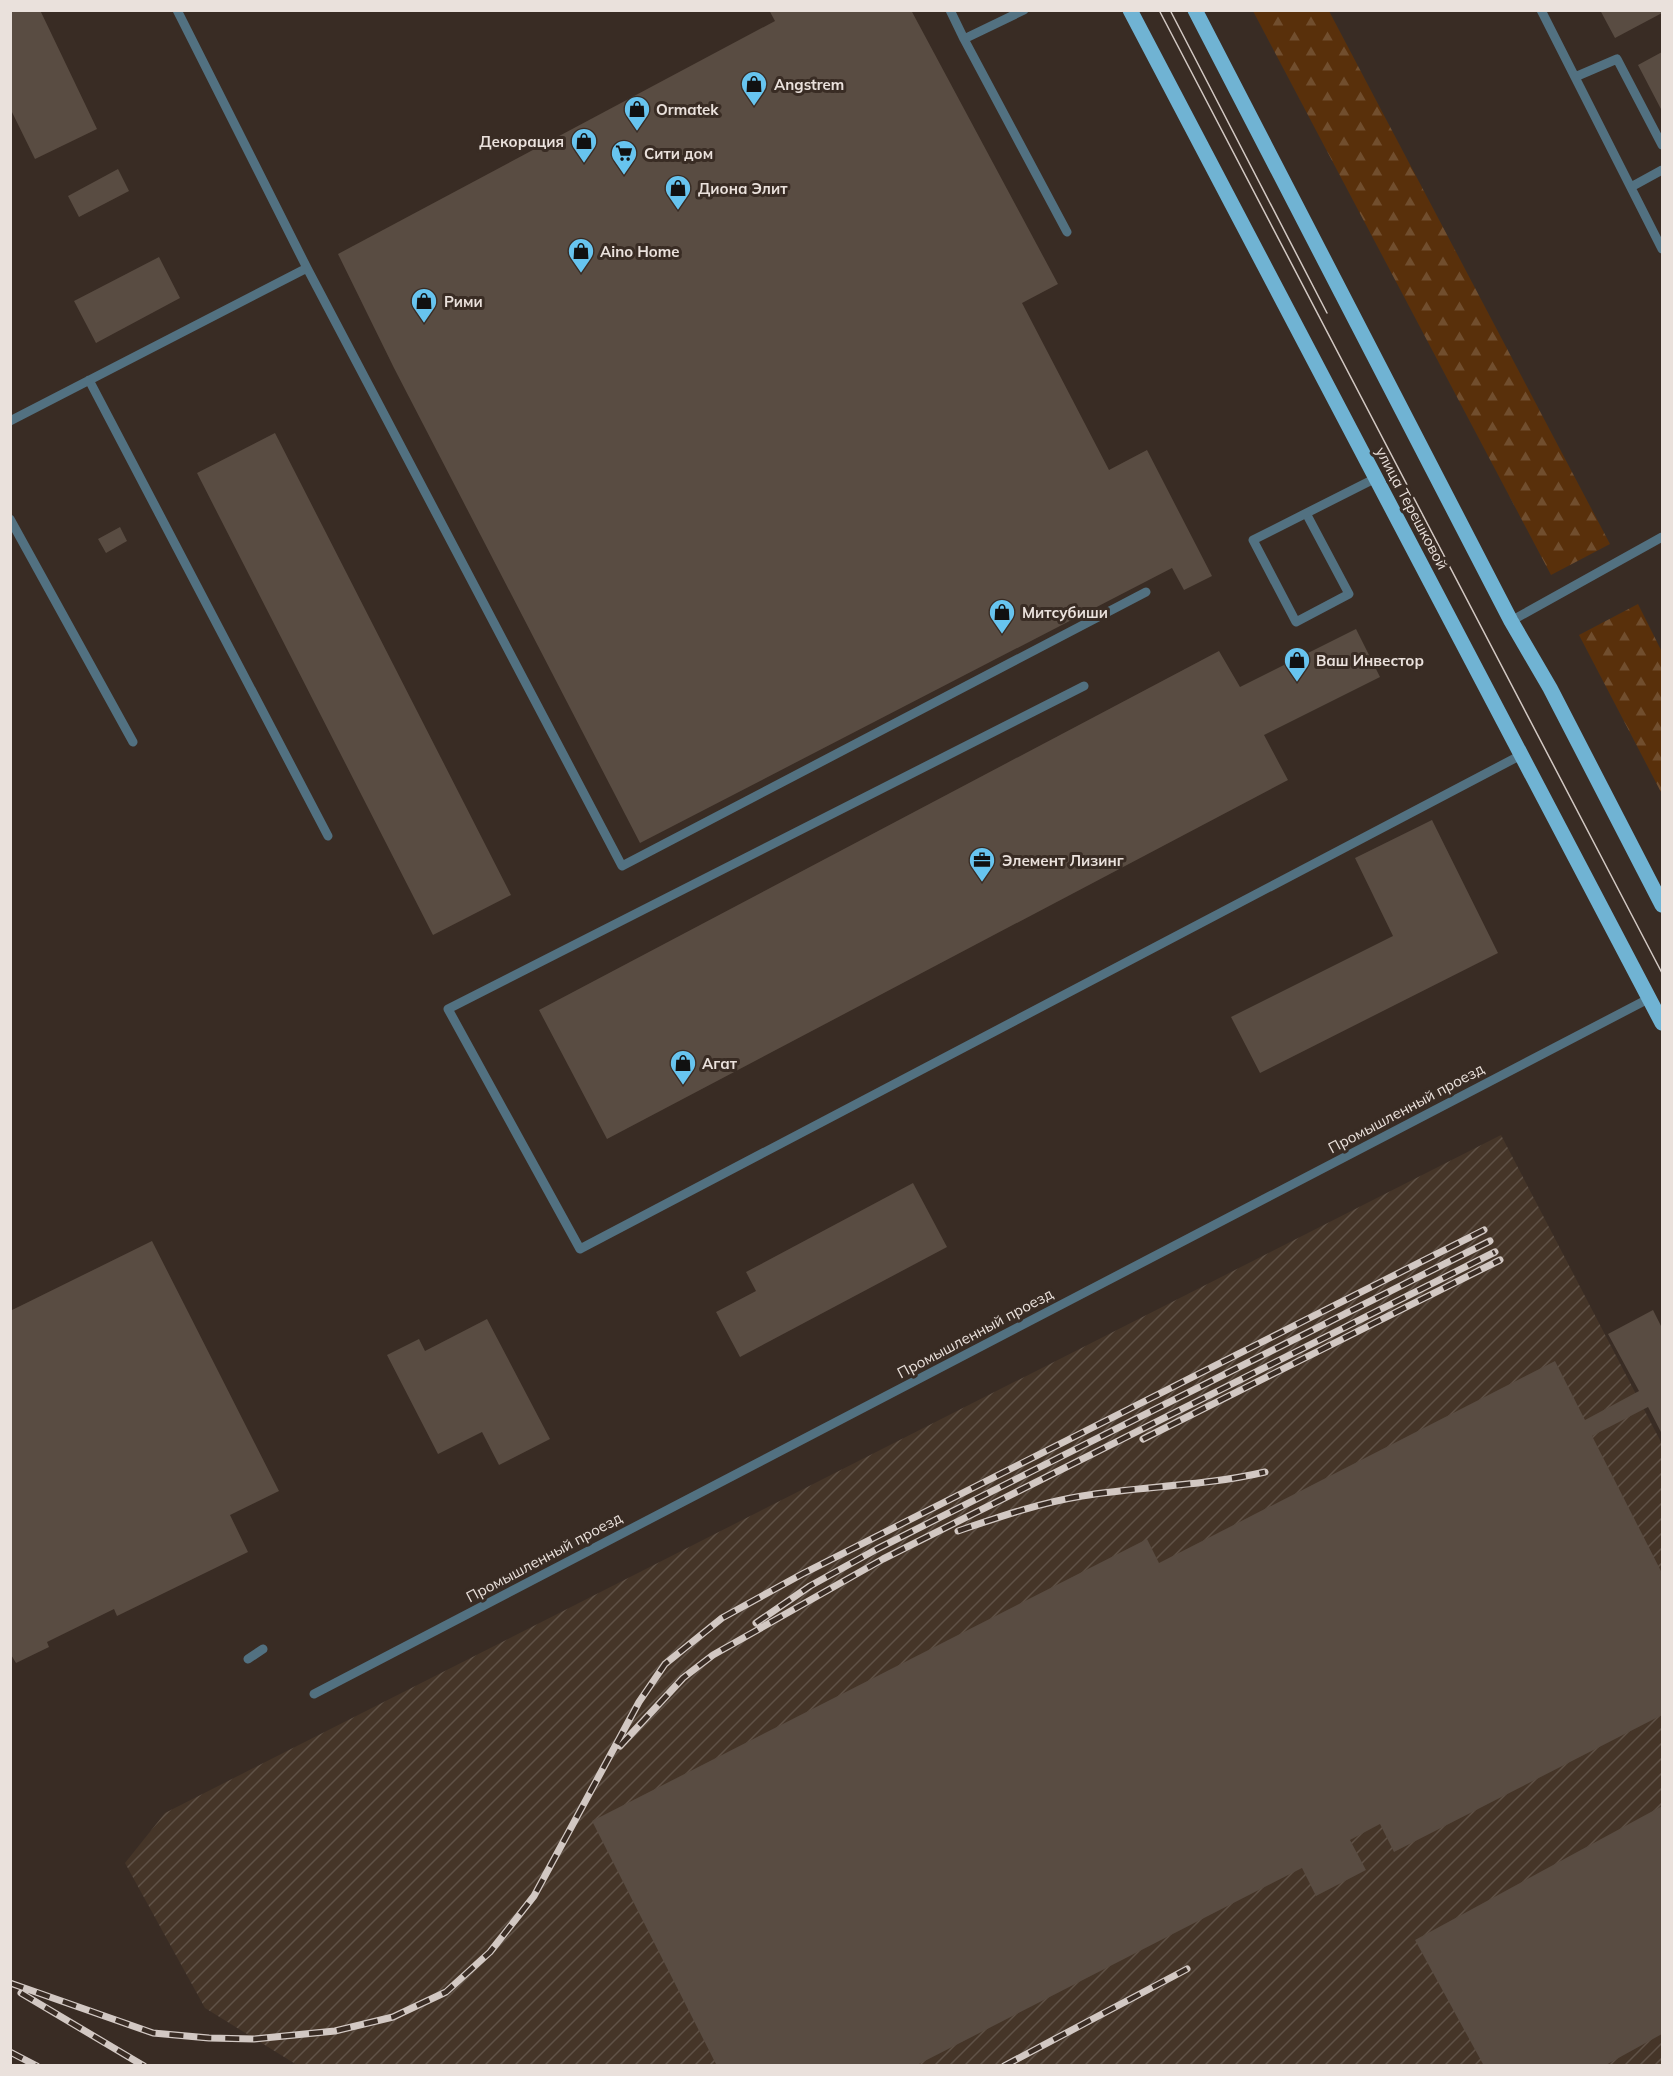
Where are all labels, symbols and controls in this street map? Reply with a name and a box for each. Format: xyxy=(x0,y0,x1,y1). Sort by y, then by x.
shop icon: Angstrem xyxy=(739,69,769,107)
place label: Angstrem xyxy=(774,75,844,94)
shop icon: Ormatek xyxy=(622,94,652,132)
place label: Ormatek xyxy=(656,100,719,119)
shop icon: Декорация xyxy=(569,126,599,164)
place label: Декорация xyxy=(479,132,564,151)
supermarket icon: Сити дом xyxy=(609,138,639,176)
place label: Сити дом xyxy=(644,144,713,163)
shop icon: Диона Элит xyxy=(663,173,693,211)
place label: Диона Элит xyxy=(698,179,788,198)
shop icon: Aino Home xyxy=(566,236,596,274)
place label: Aino Home xyxy=(600,242,679,261)
shop icon: Рими xyxy=(409,286,439,324)
place label: Рими xyxy=(444,292,483,311)
street label: улица Терешковой xyxy=(1372,443,1452,573)
shop icon: Митсубиши xyxy=(987,597,1017,635)
place label: Митсубиши xyxy=(1022,603,1108,622)
shop icon: Ваш Инвестор xyxy=(1282,645,1312,683)
place label: Ваш Инвестор xyxy=(1316,651,1424,670)
office icon: Элемент Лизинг xyxy=(967,845,997,883)
place label: Элемент Лизинг xyxy=(1002,851,1124,870)
shop icon: Агат xyxy=(668,1048,698,1086)
place label: Агат xyxy=(702,1054,738,1073)
street label: Промышленный проезд xyxy=(1325,1059,1487,1157)
street label: Промышленный проезд xyxy=(894,1284,1056,1382)
street label: Промышленный проезд xyxy=(463,1508,625,1606)

